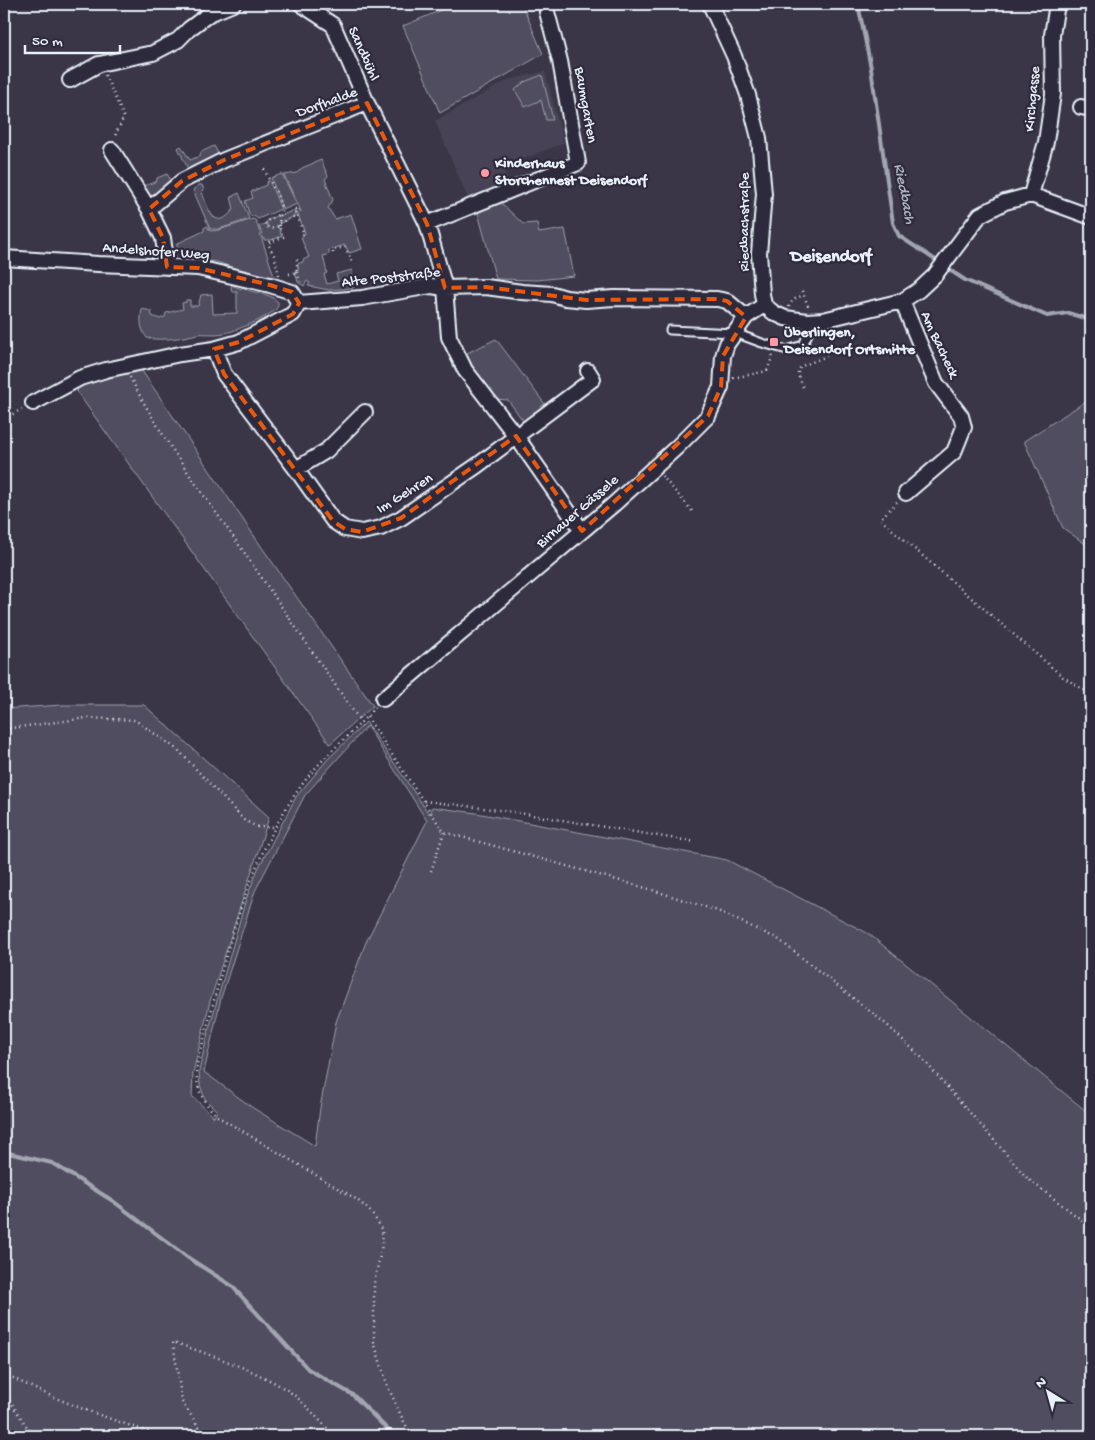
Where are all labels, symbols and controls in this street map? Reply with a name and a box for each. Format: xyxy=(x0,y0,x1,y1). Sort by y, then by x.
scale bar xyxy=(25,22,120,54)
street label: Sandbühl xyxy=(343,24,383,84)
text: 50 m xyxy=(32,33,63,51)
street label: Baumgarten xyxy=(569,65,601,144)
street label: Kirchgasse xyxy=(1021,65,1045,132)
street label: Dorfhalde xyxy=(293,84,360,123)
place label: Kinderhaus Storchennest Deisendorf xyxy=(494,155,648,190)
water label: Riedbach xyxy=(888,162,918,226)
marker: Kinderhaus Storchennest Deisendorf xyxy=(479,167,491,179)
street label: Riedbachstraße xyxy=(736,172,754,272)
street label: Andelshofer Weg xyxy=(102,239,210,265)
district label: Deisendorf xyxy=(788,247,873,268)
street label: Alte Poststraße xyxy=(341,264,442,292)
street label: Am Bacheck xyxy=(916,309,963,382)
place label: Überlingen, Deisendorf Ortsmitte xyxy=(782,324,916,359)
marker: Überlingen, Deisendorf Ortsmitte xyxy=(768,336,780,348)
street label: Im Gehren xyxy=(373,470,437,518)
street label: Birnauer Gässele xyxy=(532,471,623,553)
north arrow xyxy=(1022,1368,1072,1418)
text: N xyxy=(1033,1374,1050,1393)

